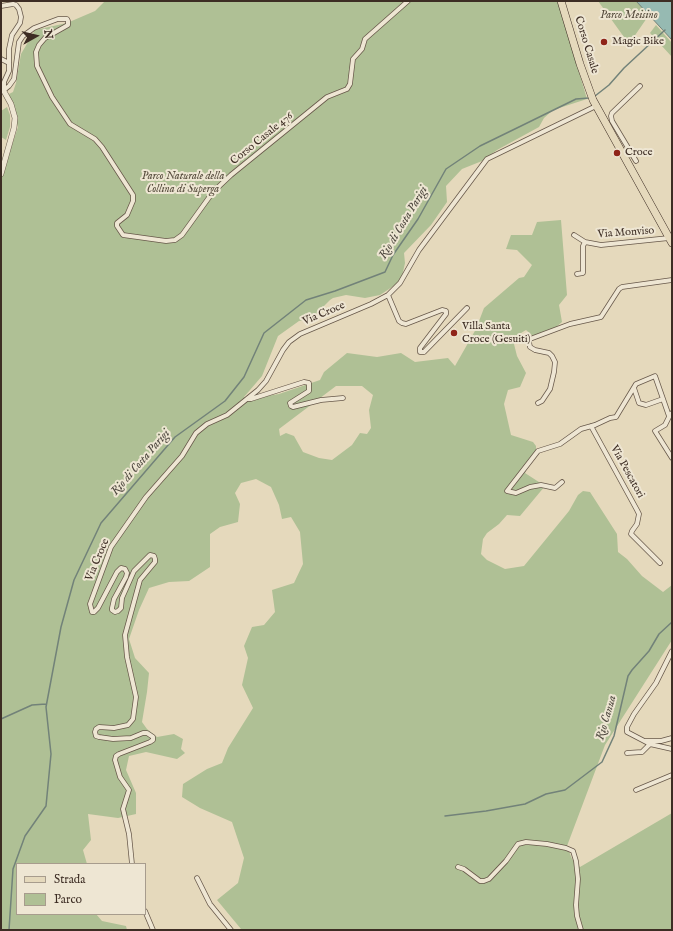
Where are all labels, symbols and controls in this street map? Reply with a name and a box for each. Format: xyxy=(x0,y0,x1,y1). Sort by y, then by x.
park label: Parco Meisino xyxy=(600,9,658,23)
street label: Corso Casale xyxy=(571,15,601,75)
north arrow xyxy=(16,16,56,56)
text: N xyxy=(40,29,55,40)
place label: Magic Bike xyxy=(612,35,664,49)
marker: Magic Bike xyxy=(599,37,609,47)
street label: Corso Casale 476 xyxy=(228,110,296,168)
place label: Croce xyxy=(625,146,653,160)
marker: Croce xyxy=(612,148,622,158)
park label: Parco Naturale della Collina di Superga xyxy=(142,170,224,196)
water label: Rio di Costa Parigi xyxy=(377,184,431,262)
street label: Via Monviso xyxy=(597,224,655,242)
street label: Via Croce xyxy=(301,299,347,329)
place label: Villa Santa Croce (Gesuiti) xyxy=(462,320,531,346)
marker: Villa Santa Croce (Gesuiti) xyxy=(449,328,459,338)
water label: Rio di Costa Parigi xyxy=(108,427,174,499)
street label: Via Pescatori xyxy=(607,443,647,501)
street label: Via Croce xyxy=(83,537,113,583)
water label: Rio Canua xyxy=(594,694,620,742)
legend xyxy=(16,863,146,915)
text: Strada xyxy=(54,872,85,887)
text: Parco xyxy=(54,892,82,907)

